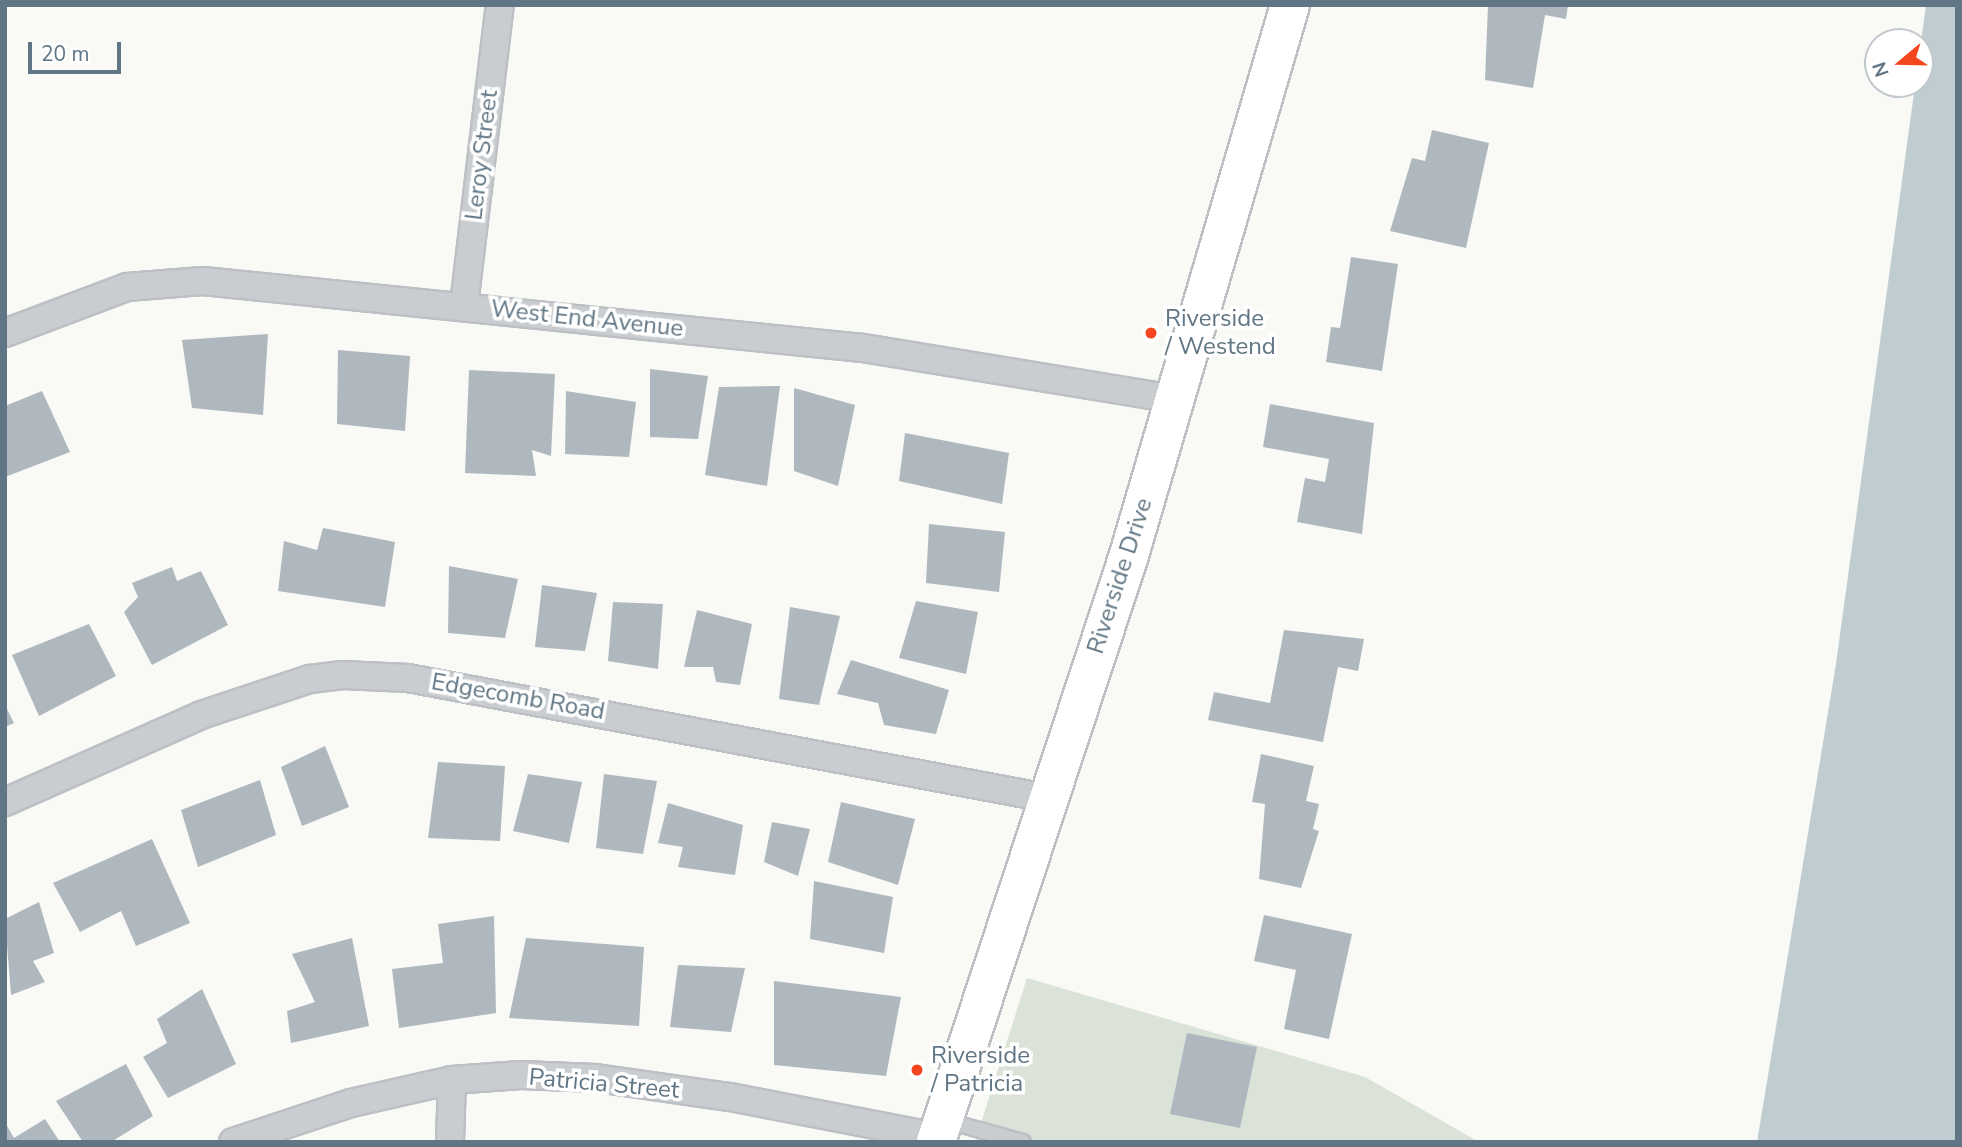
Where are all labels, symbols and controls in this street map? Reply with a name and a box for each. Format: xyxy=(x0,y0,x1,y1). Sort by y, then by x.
scale bar xyxy=(32,28,124,72)
north arrow xyxy=(1864,28,1934,98)
text: 20 m xyxy=(41,40,90,68)
text: N xyxy=(1866,58,1896,80)
street label: Leroy Street xyxy=(460,88,504,222)
street label: West End Avenue xyxy=(489,295,685,343)
place label: Riverside / Westend xyxy=(1165,305,1276,361)
marker: Riverside / Westend xyxy=(1143,325,1159,341)
street label: Riverside Drive xyxy=(1081,495,1159,657)
street label: Edgecomb Road xyxy=(429,668,607,726)
place label: Riverside / Patricia xyxy=(931,1042,1030,1098)
marker: Riverside / Patricia xyxy=(909,1062,925,1078)
street label: Patricia Street xyxy=(528,1063,680,1105)

